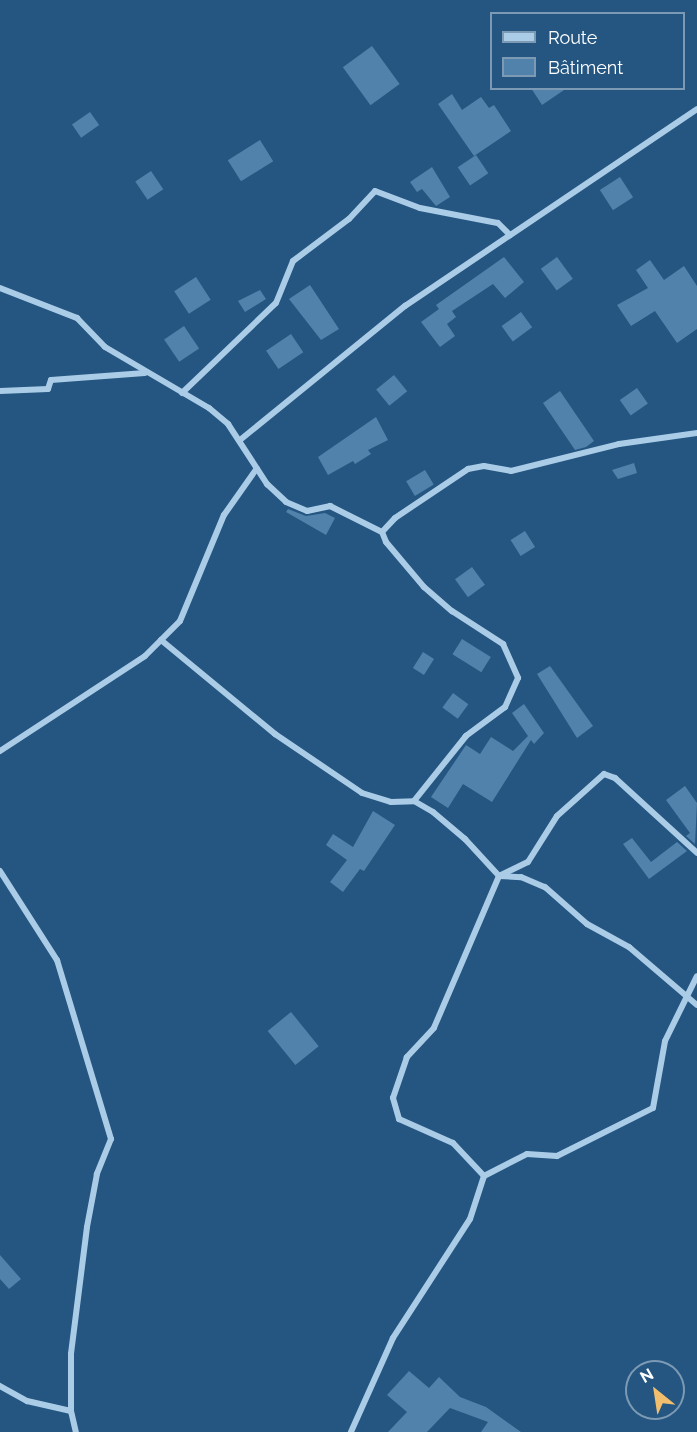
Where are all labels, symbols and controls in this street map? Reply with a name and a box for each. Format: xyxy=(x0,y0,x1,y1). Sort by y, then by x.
legend xyxy=(490,12,685,90)
text: Route xyxy=(548,27,597,48)
text: Bâtiment xyxy=(548,57,623,78)
north arrow xyxy=(625,1360,685,1420)
text: N xyxy=(637,1364,657,1387)

